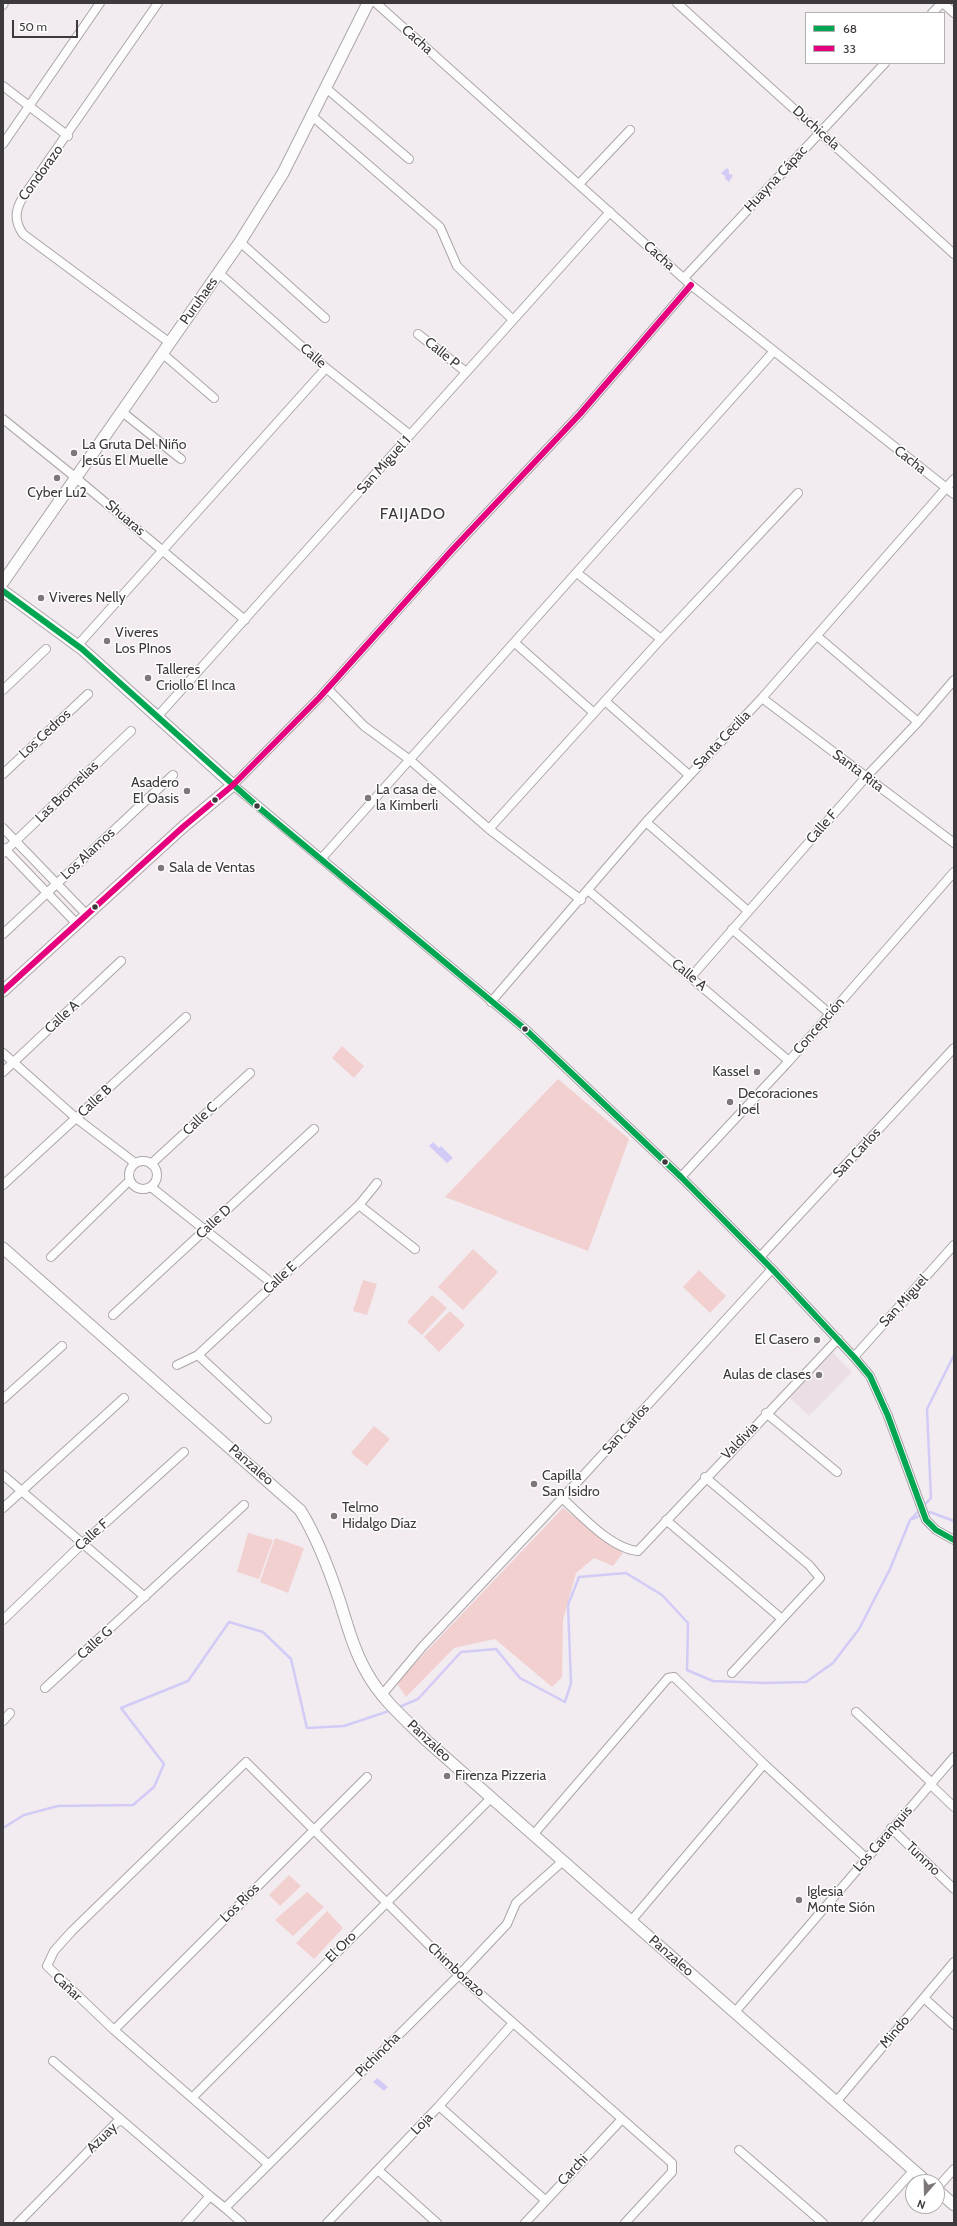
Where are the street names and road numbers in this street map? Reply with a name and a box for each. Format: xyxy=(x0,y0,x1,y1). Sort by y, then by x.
street label: Cacha xyxy=(398,22,436,58)
street label: Duchicela xyxy=(789,102,843,154)
street label: Condorazo xyxy=(15,142,67,204)
street label: Huayna Cápac xyxy=(741,142,811,216)
street label: Cacha xyxy=(640,238,678,274)
street label: Puruhaes xyxy=(177,274,221,328)
street label: Calle P xyxy=(421,334,463,372)
street label: Calle xyxy=(297,340,329,372)
street label: San Miguel 1 xyxy=(353,432,415,498)
street label: Cacha xyxy=(891,442,929,478)
street label: Shuaras xyxy=(102,497,148,539)
street label: Los Cedros xyxy=(16,706,74,762)
street label: Santa Cecilia xyxy=(690,707,754,773)
street label: Santa Rita xyxy=(829,746,887,796)
street label: Las Bromelias xyxy=(32,758,102,826)
street label: Calle F xyxy=(803,807,841,847)
street label: Los Alamos xyxy=(57,825,119,883)
street label: Calle A xyxy=(668,955,710,995)
street label: Concepción xyxy=(790,994,848,1058)
street label: Calle A xyxy=(41,997,83,1037)
street label: Calle B xyxy=(74,1081,116,1121)
street label: Calle C xyxy=(179,1099,221,1139)
street label: San Carlos xyxy=(830,1124,884,1182)
street label: Calle D xyxy=(193,1201,235,1243)
street label: Calle E xyxy=(260,1258,300,1298)
street label: San Miguel xyxy=(876,1271,932,1331)
street label: San Carlos xyxy=(599,1400,653,1458)
street label: Valdivia xyxy=(718,1419,762,1463)
street label: Panzaleo xyxy=(225,1441,277,1489)
street label: Calle F xyxy=(72,1516,112,1554)
street label: Calle G xyxy=(74,1623,116,1663)
street label: Panzaleo xyxy=(404,1717,454,1765)
street label: Los Caranquis xyxy=(850,1803,916,1875)
street label: Tunmo xyxy=(902,1839,944,1879)
street label: Los Rios xyxy=(217,1880,263,1926)
street label: El Oro xyxy=(322,1928,360,1966)
street label: Panzaleo xyxy=(645,1932,697,1980)
street label: Chimborazo xyxy=(424,1939,488,2001)
street label: Cañar xyxy=(49,1969,85,2005)
street label: Mindo xyxy=(877,2012,913,2052)
street label: Pichincha xyxy=(352,2029,404,2081)
street label: Loja xyxy=(408,2109,436,2139)
street label: Azuay xyxy=(83,2119,121,2157)
street label: Carchi xyxy=(554,2151,592,2189)

